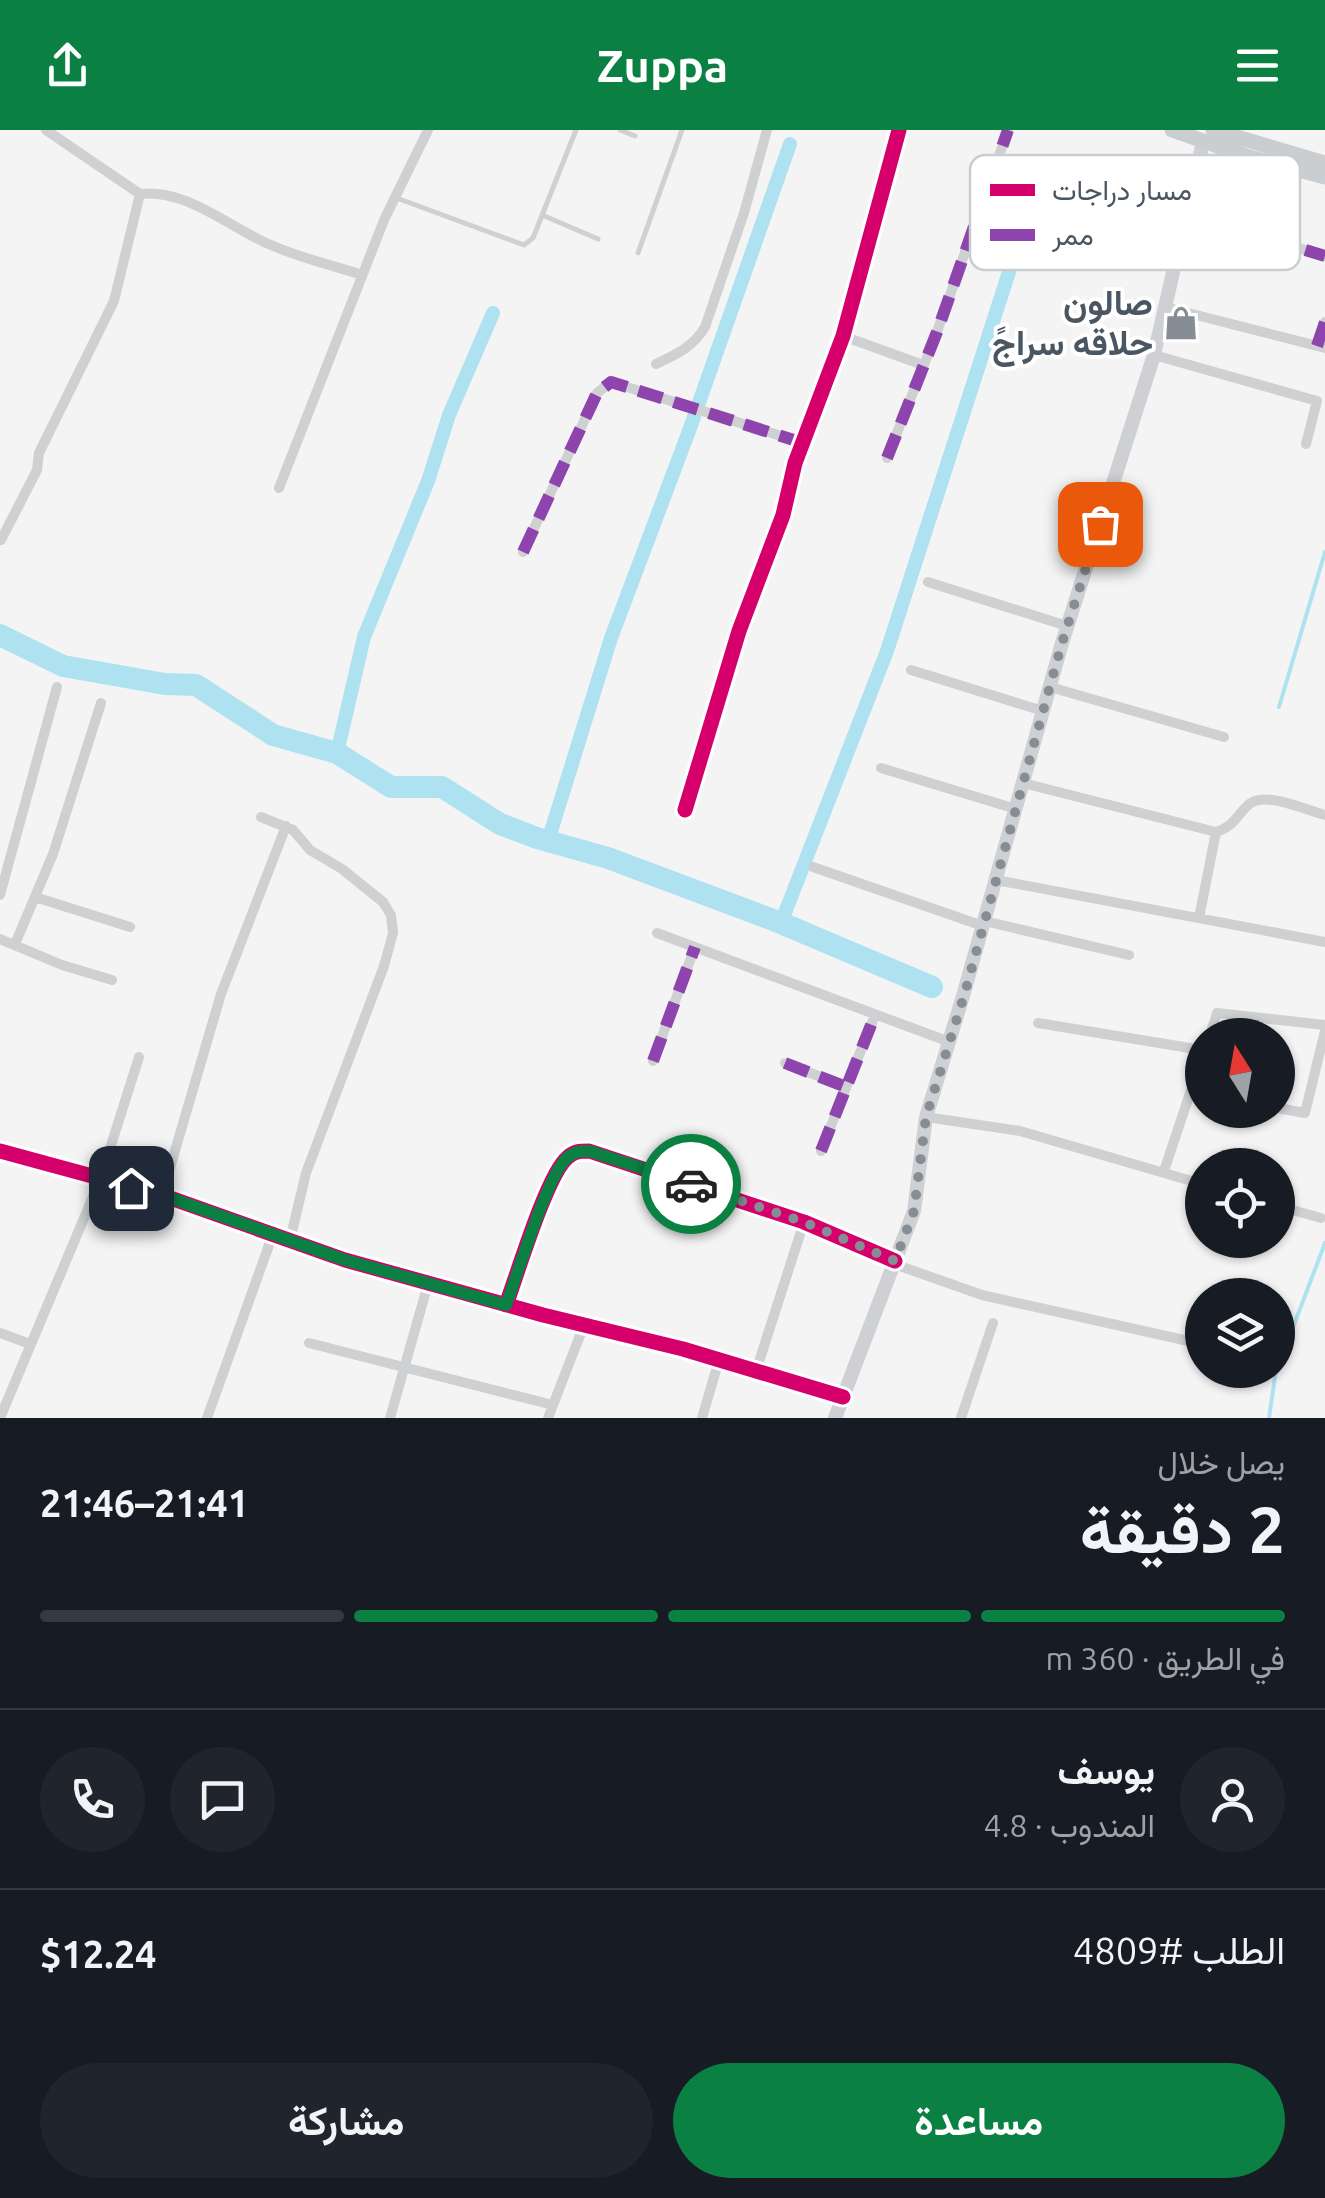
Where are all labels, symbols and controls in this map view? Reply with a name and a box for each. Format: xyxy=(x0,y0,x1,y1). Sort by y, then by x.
icon: share xyxy=(40,38,95,93)
icon: menu xyxy=(1230,38,1285,93)
text: Zuppa xyxy=(597,40,728,91)
legend xyxy=(970,155,1300,270)
text: مسار دراجات xyxy=(1052,174,1192,208)
text: ممر xyxy=(1051,219,1094,253)
place label: صالون حلاقه سراجً xyxy=(992,282,1153,367)
shop icon: صالون حلاقه سراجً xyxy=(1162,304,1200,342)
pin xyxy=(1058,482,1143,567)
icon: bag xyxy=(1073,497,1128,552)
north arrow xyxy=(1185,1018,1295,1128)
map controls xyxy=(1185,1018,1295,1388)
courier xyxy=(641,1134,741,1234)
pin xyxy=(89,1146,174,1231)
button: locate xyxy=(1185,1148,1295,1258)
icon: car xyxy=(664,1157,719,1212)
icon: home xyxy=(104,1161,159,1216)
button: layers xyxy=(1185,1278,1295,1388)
text: يصل خلال xyxy=(1158,1444,1285,1480)
text: 21:41–21:46 xyxy=(40,1482,249,1524)
text: 2 دقيقة xyxy=(1080,1492,1285,1565)
text: في الطريق · 360 m xyxy=(1045,1640,1285,1676)
button: phone xyxy=(40,1747,145,1852)
button: chat xyxy=(170,1747,275,1852)
button: person xyxy=(1180,1747,1285,1852)
text: يوسف xyxy=(1058,1749,1155,1791)
text: المندوب · 4.8 xyxy=(984,1807,1155,1843)
text: الطلب #4809 xyxy=(1073,1929,1285,1971)
text: $12.24 xyxy=(40,1933,157,1975)
button: مشاركة xyxy=(40,2063,653,2178)
button: مساعدة xyxy=(673,2063,1285,2178)

